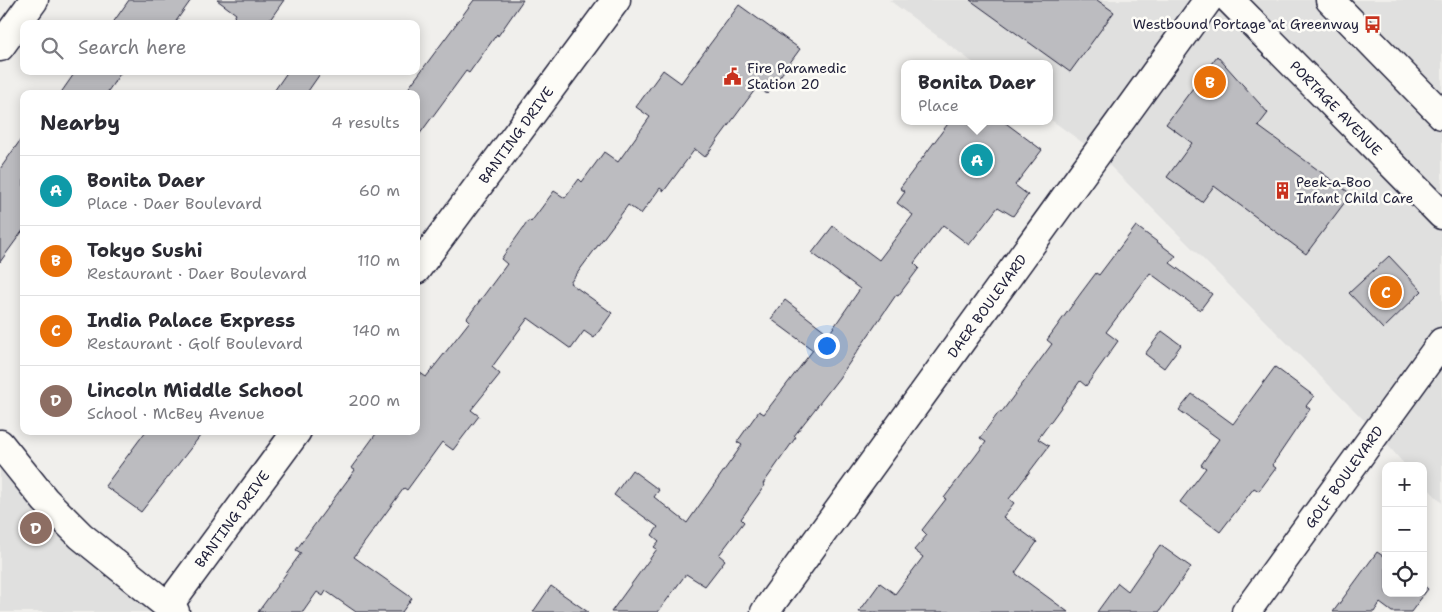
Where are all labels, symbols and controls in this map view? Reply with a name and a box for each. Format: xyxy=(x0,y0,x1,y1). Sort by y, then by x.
bus stop icon: Westbound Portage at Greenway xyxy=(1363,14,1383,34)
place label: Westbound Portage at Greenway xyxy=(1133,15,1359,33)
search box xyxy=(20,20,420,75)
icon: search xyxy=(38,34,66,62)
text: Search here xyxy=(78,35,187,60)
street label: PORTAGE AVENUE xyxy=(1286,57,1386,159)
place label: Fire Paramedic Station 20 xyxy=(747,59,847,93)
popup xyxy=(901,60,1053,125)
pin: B xyxy=(1194,63,1226,101)
public building icon: Fire Paramedic Station 20 xyxy=(723,66,743,86)
text: Bonita Daer xyxy=(918,70,1036,95)
street label: BANTING DRIVE xyxy=(475,83,557,187)
text: Place xyxy=(918,95,959,116)
text: Nearby xyxy=(40,109,120,137)
text: 4 results xyxy=(331,112,400,133)
pin: A xyxy=(961,141,993,179)
text: Bonita Daer xyxy=(87,168,205,193)
place label: Peek-a-Boo Infant Child Care xyxy=(1296,173,1414,207)
text: A xyxy=(50,180,62,201)
text: 60 m xyxy=(359,180,400,201)
building icon: Peek-a-Boo Infant Child Care xyxy=(1272,180,1292,200)
text: Place · Daer Boulevard xyxy=(87,193,262,214)
text: Tokyo Sushi xyxy=(87,238,202,263)
text: B xyxy=(51,250,61,271)
text: 110 m xyxy=(357,250,400,271)
street label: DAER BOULEVARD xyxy=(943,251,1031,361)
text: Restaurant · Daer Boulevard xyxy=(87,263,307,284)
pin: C xyxy=(1370,273,1402,311)
text: India Palace Express xyxy=(87,308,295,333)
text: C xyxy=(51,320,61,341)
text: 140 m xyxy=(353,320,400,341)
text: Restaurant · Golf Boulevard xyxy=(87,333,303,354)
your location xyxy=(814,333,840,359)
text: Lincoln Middle School xyxy=(87,378,303,403)
text: D xyxy=(50,390,62,411)
text: 200 m xyxy=(348,390,400,411)
text: School · McBey Avenue xyxy=(87,403,265,424)
street label: GOLF BOULEVARD xyxy=(1301,422,1387,532)
map controls xyxy=(1382,462,1427,597)
button: + xyxy=(1382,462,1427,507)
street label: BANTING DRIVE xyxy=(191,467,273,571)
button: − xyxy=(1382,507,1427,552)
pin: D xyxy=(20,509,52,547)
button: locate xyxy=(1382,552,1427,597)

